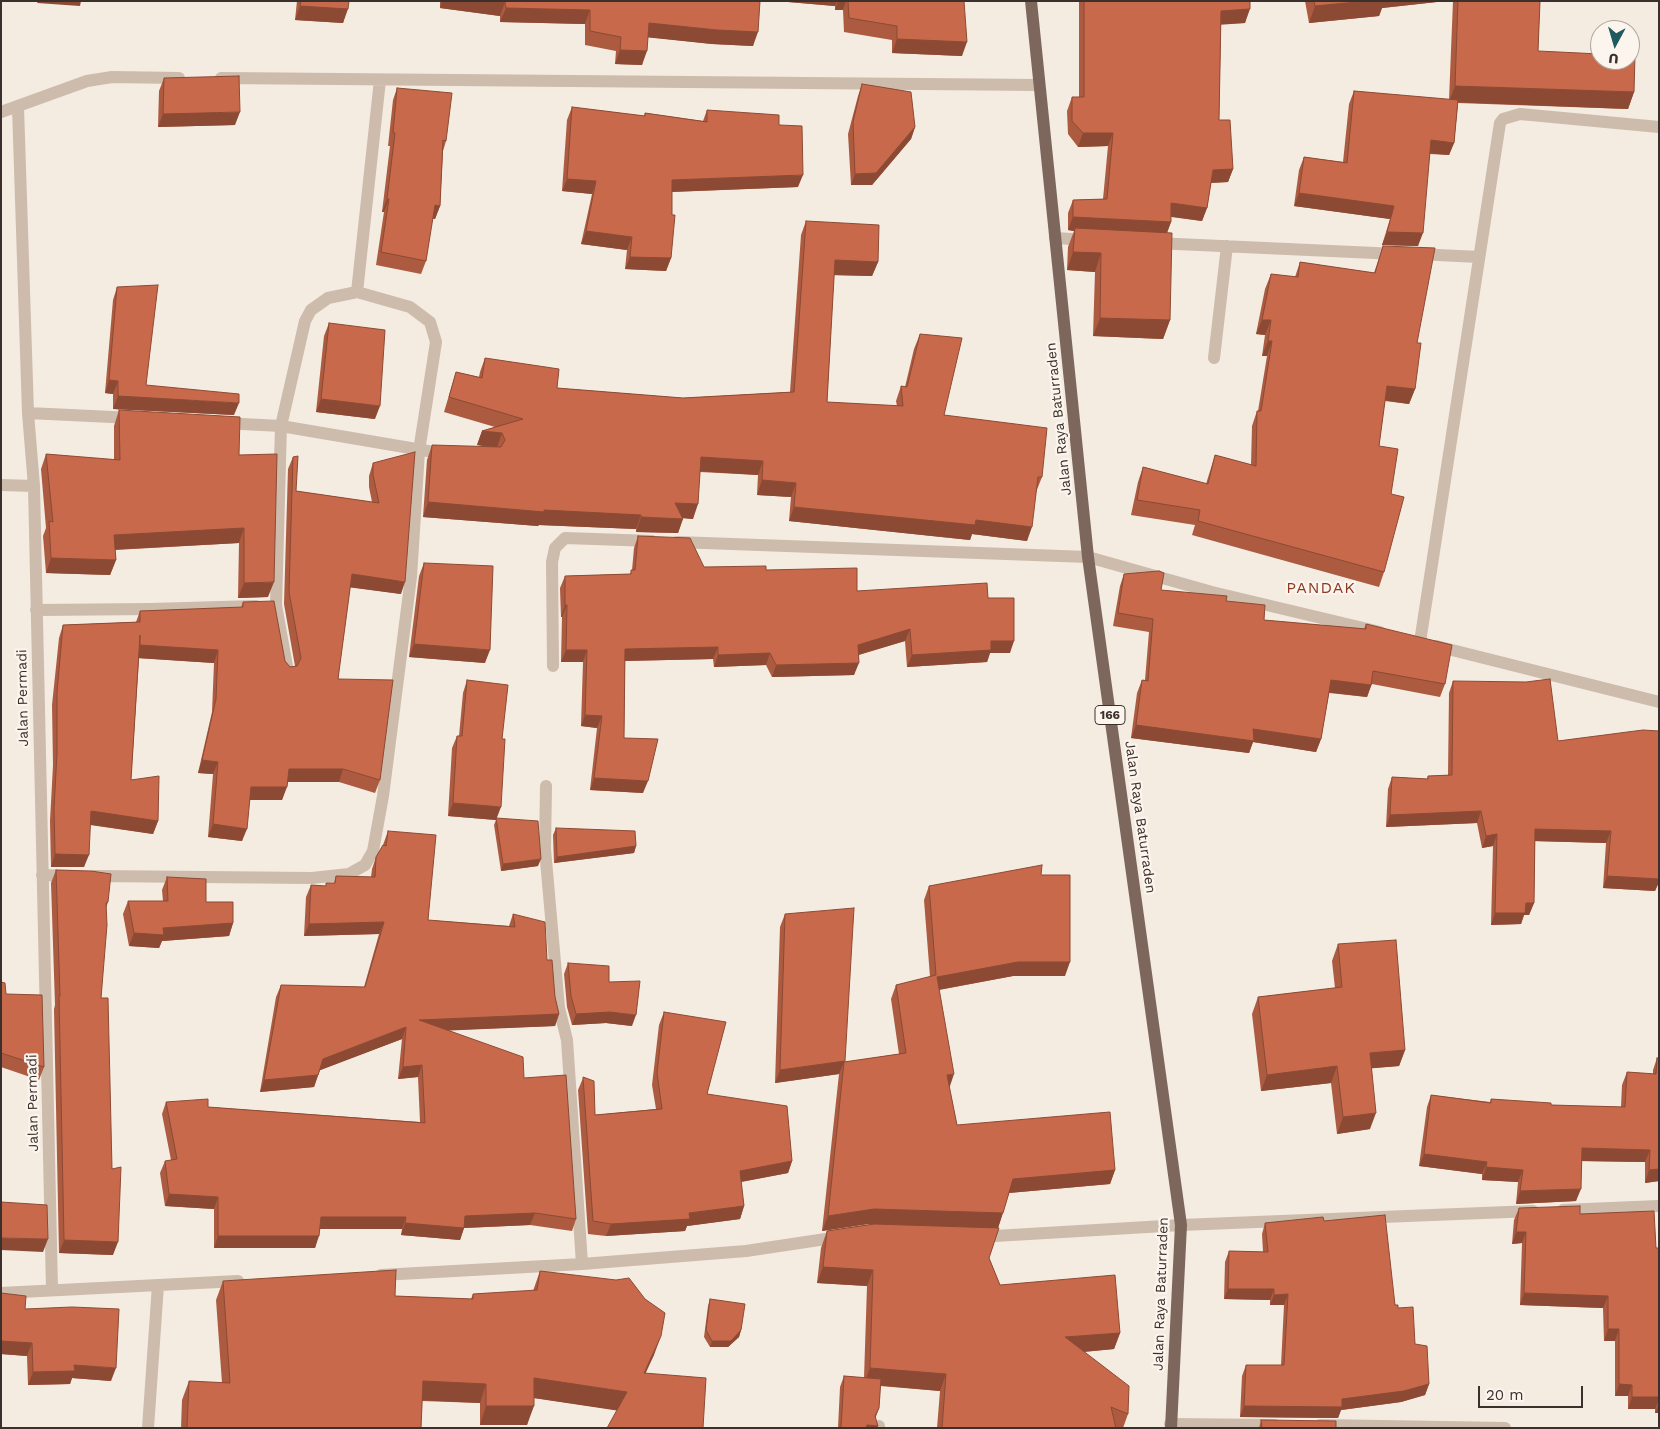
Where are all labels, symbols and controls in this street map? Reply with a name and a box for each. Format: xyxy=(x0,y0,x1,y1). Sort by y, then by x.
north arrow xyxy=(1590,20,1640,70)
text: U xyxy=(1608,50,1619,67)
street label: Jalan Raya Baturraden xyxy=(1043,342,1075,496)
district label: PANDAK xyxy=(1285,578,1357,598)
street label: Jalan Permadi xyxy=(14,649,32,747)
road number: 166 xyxy=(1095,706,1125,724)
street label: Jalan Raya Baturraden xyxy=(1121,740,1159,894)
street label: Jalan Permadi xyxy=(24,1054,42,1152)
street label: Jalan Raya Baturraden xyxy=(1150,1217,1172,1371)
scale bar xyxy=(1480,1376,1585,1408)
text: 20 m xyxy=(1486,1386,1524,1404)

